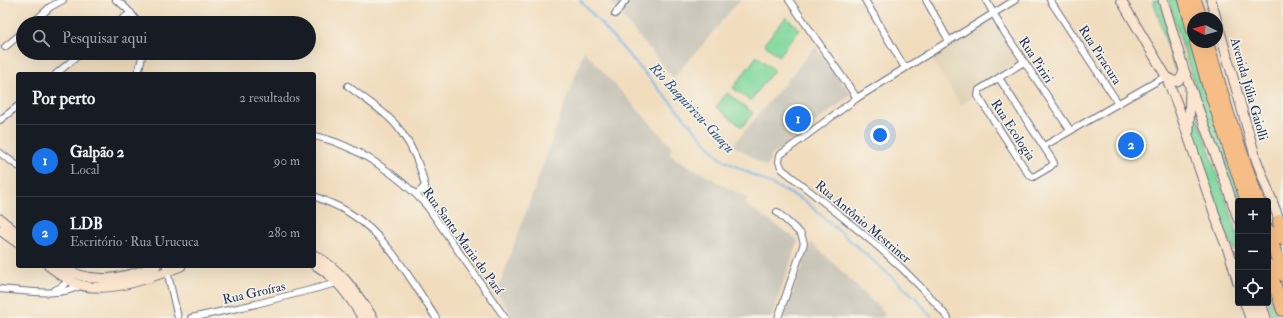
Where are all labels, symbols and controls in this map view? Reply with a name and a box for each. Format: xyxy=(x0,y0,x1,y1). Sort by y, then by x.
north arrow xyxy=(1187,12,1223,48)
search box xyxy=(16,16,316,60)
street label: Rua Piracura xyxy=(1075,22,1125,88)
icon: search xyxy=(30,27,52,49)
text: Pesquisar aqui xyxy=(62,29,147,48)
street label: Rua Piriri xyxy=(1015,34,1057,86)
street label: Avenida Júlia Gaiolli xyxy=(1226,35,1271,143)
water label: Rio Baquirivu-Guaçu xyxy=(645,59,738,157)
text: Por perto xyxy=(32,88,95,109)
text: 2 resultados xyxy=(239,90,300,106)
street label: Rua Ecologia xyxy=(987,97,1039,164)
pin: 1 xyxy=(785,104,811,134)
your location xyxy=(870,125,890,145)
pin: 2 xyxy=(1118,130,1144,160)
text: Galpão 2 xyxy=(70,143,124,162)
text: 1 xyxy=(43,153,47,169)
text: 90 m xyxy=(274,153,300,169)
text: Local xyxy=(70,162,100,178)
street label: Rua Antônio Mestriner xyxy=(812,177,914,267)
street label: Rua Santa Maria do Pará xyxy=(419,185,507,298)
map controls xyxy=(1235,198,1271,306)
button: + xyxy=(1235,198,1271,234)
text: LDB xyxy=(70,215,103,234)
text: 2 xyxy=(42,225,48,241)
text: 280 m xyxy=(268,225,300,241)
text: Escritório · Rua Urucuca xyxy=(70,234,199,250)
button: − xyxy=(1235,234,1271,270)
button: locate xyxy=(1235,270,1271,306)
street label: Rua Groíras xyxy=(221,278,288,308)

